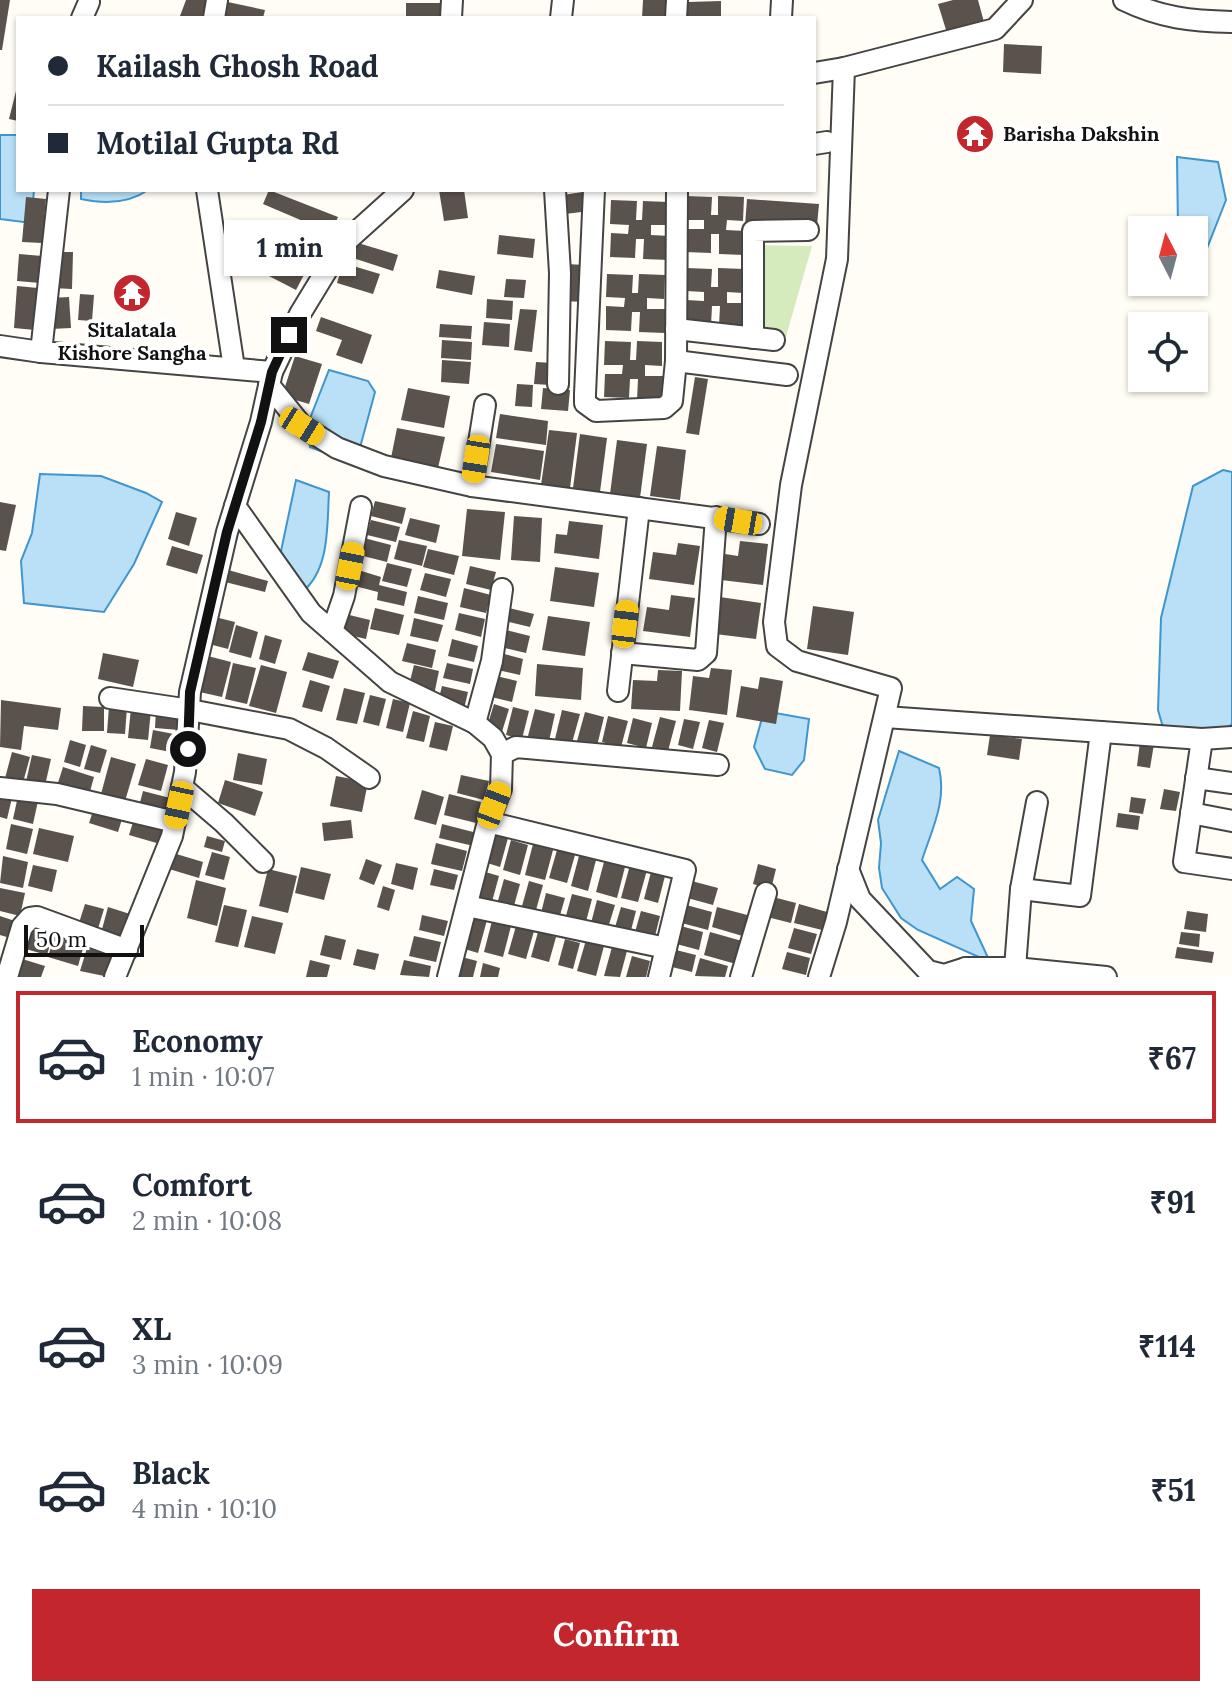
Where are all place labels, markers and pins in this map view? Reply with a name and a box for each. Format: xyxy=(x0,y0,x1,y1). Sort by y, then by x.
temple icon: Barisha Dakshin xyxy=(954,113,996,155)
place label: Barisha Dakshin xyxy=(1003,121,1160,146)
temple icon: Sitalatala Kishore Sangha xyxy=(111,272,153,314)
place label: Sitalatala Kishore Sangha xyxy=(58,317,207,365)

